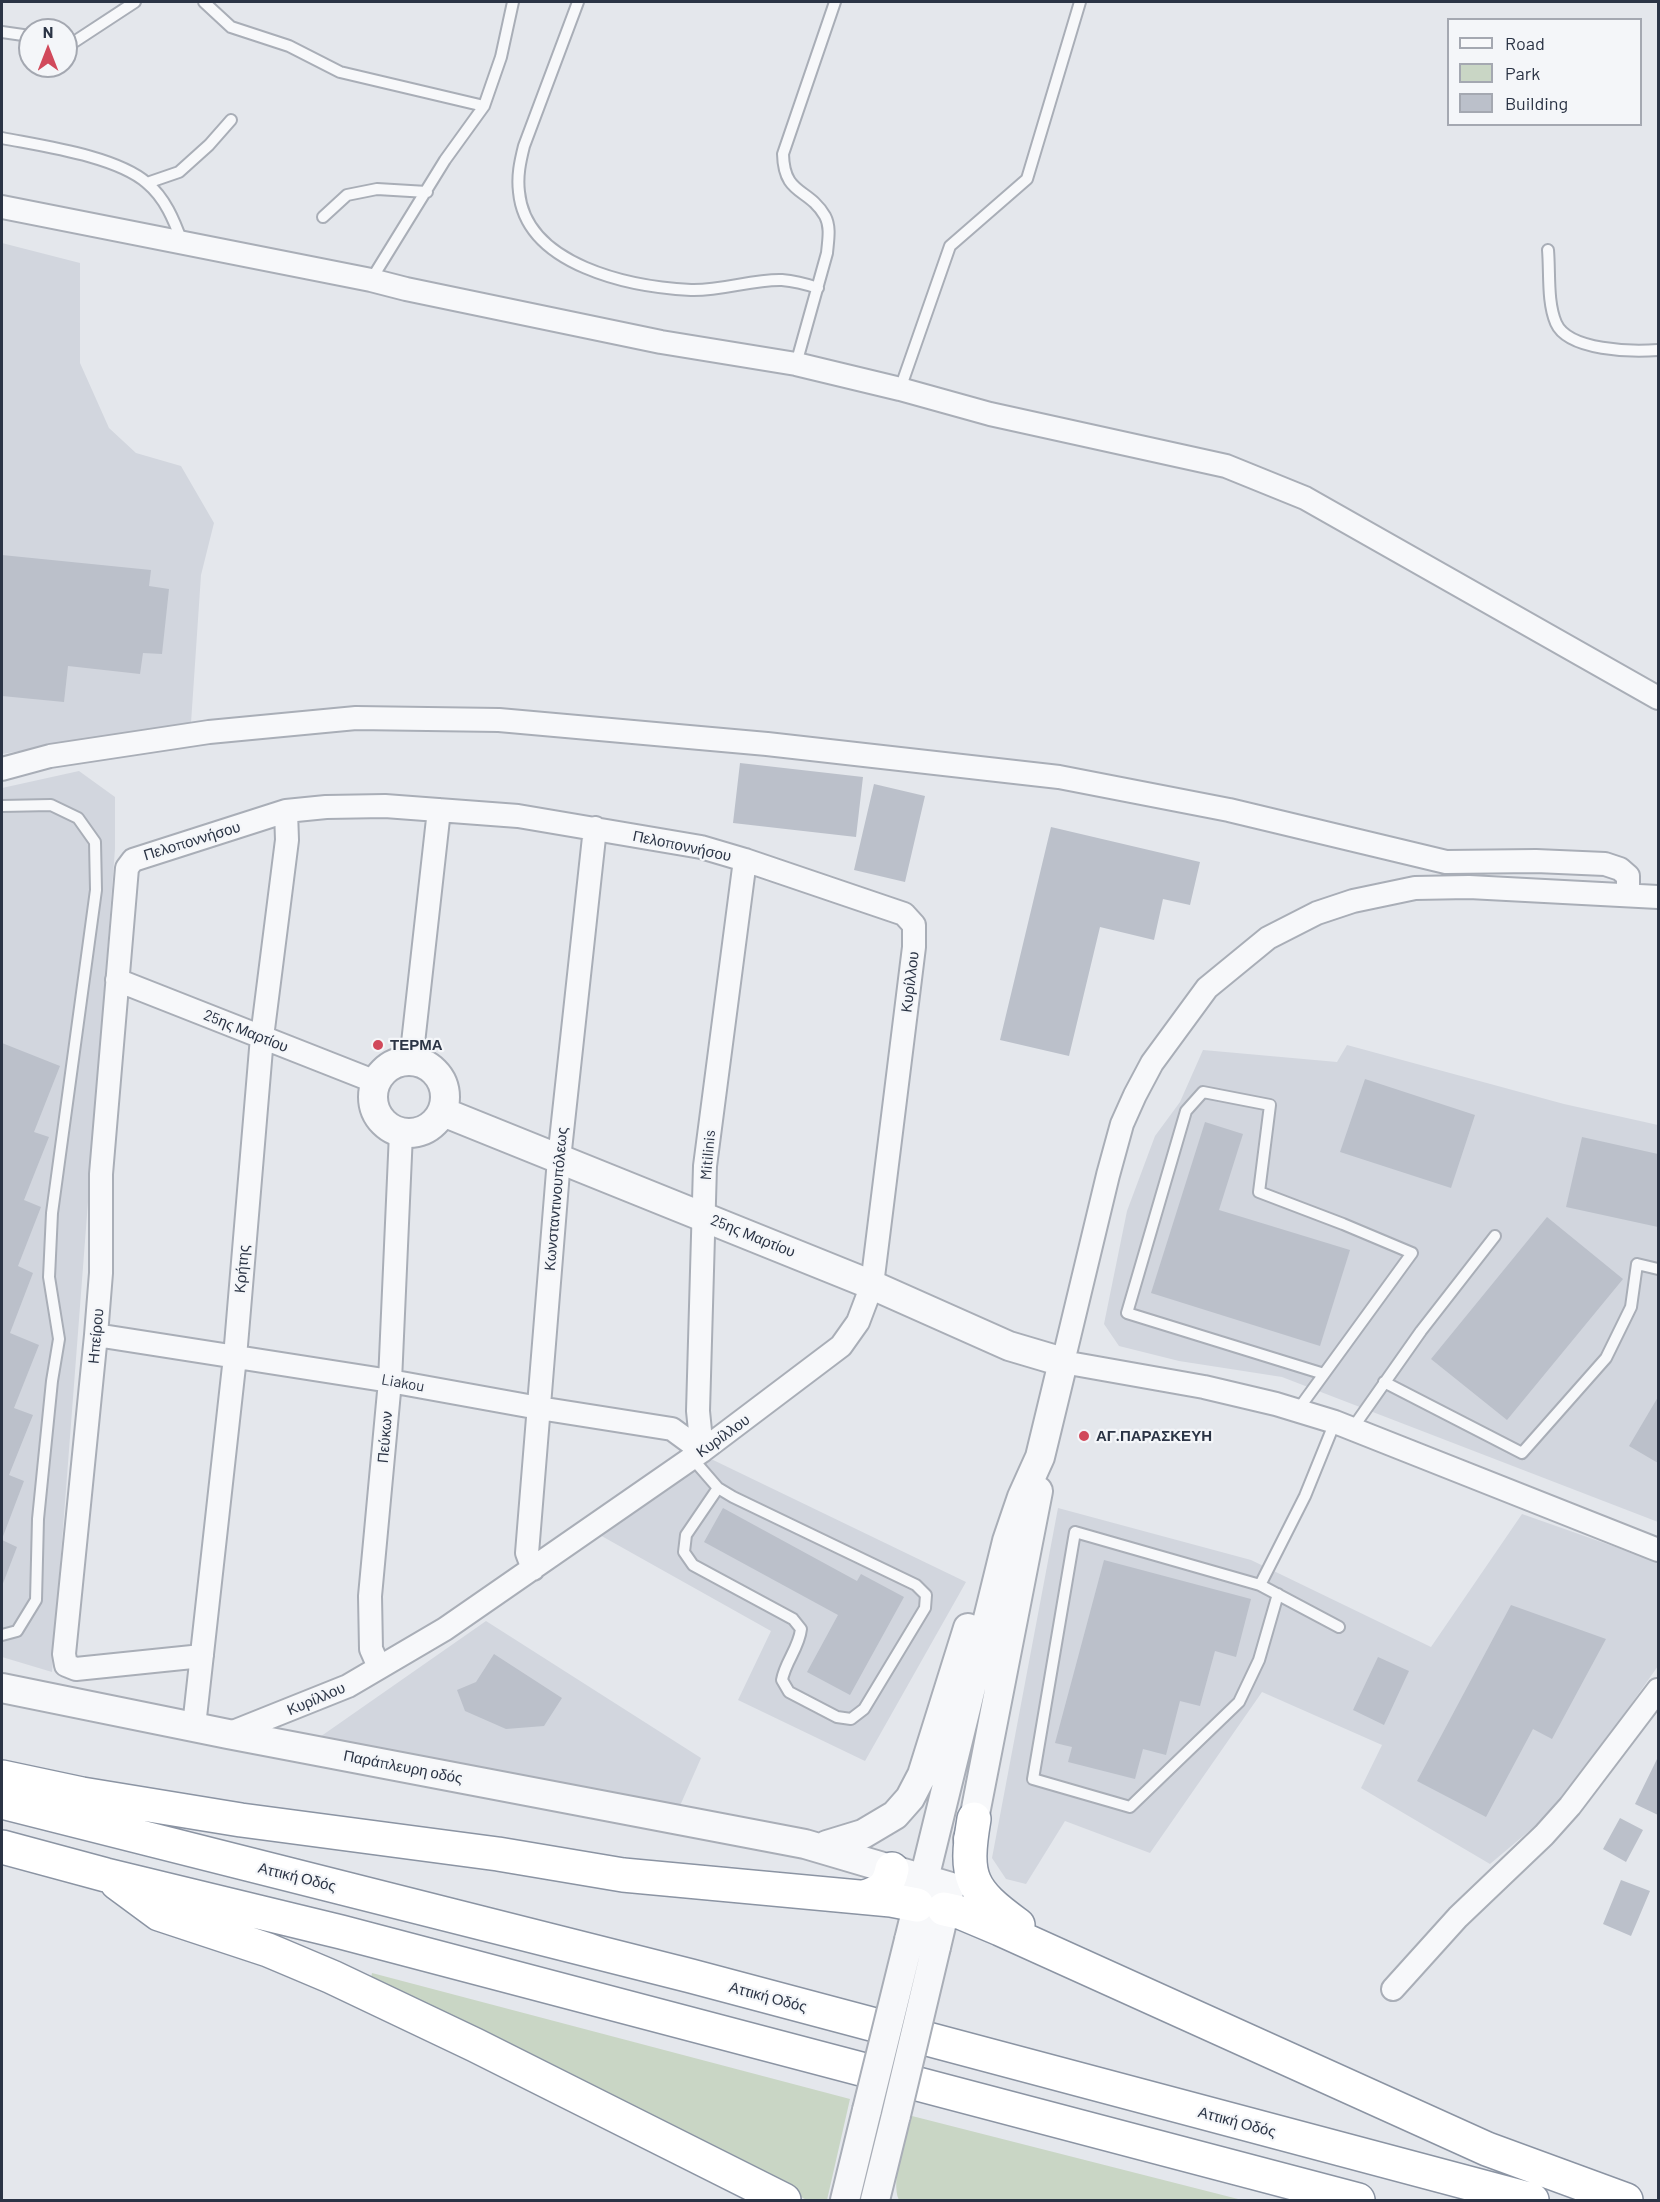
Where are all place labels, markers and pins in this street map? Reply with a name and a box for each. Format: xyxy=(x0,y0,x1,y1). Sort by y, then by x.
place label: ΤΕΡΜΑ xyxy=(390,1036,442,1054)
marker: ΤΕΡΜΑ xyxy=(371,1038,385,1052)
place label: ΑΓ.ΠΑΡΑΣΚΕΥΗ xyxy=(1096,1427,1212,1445)
marker: ΑΓ.ΠΑΡΑΣΚΕΥΗ xyxy=(1077,1429,1091,1443)

